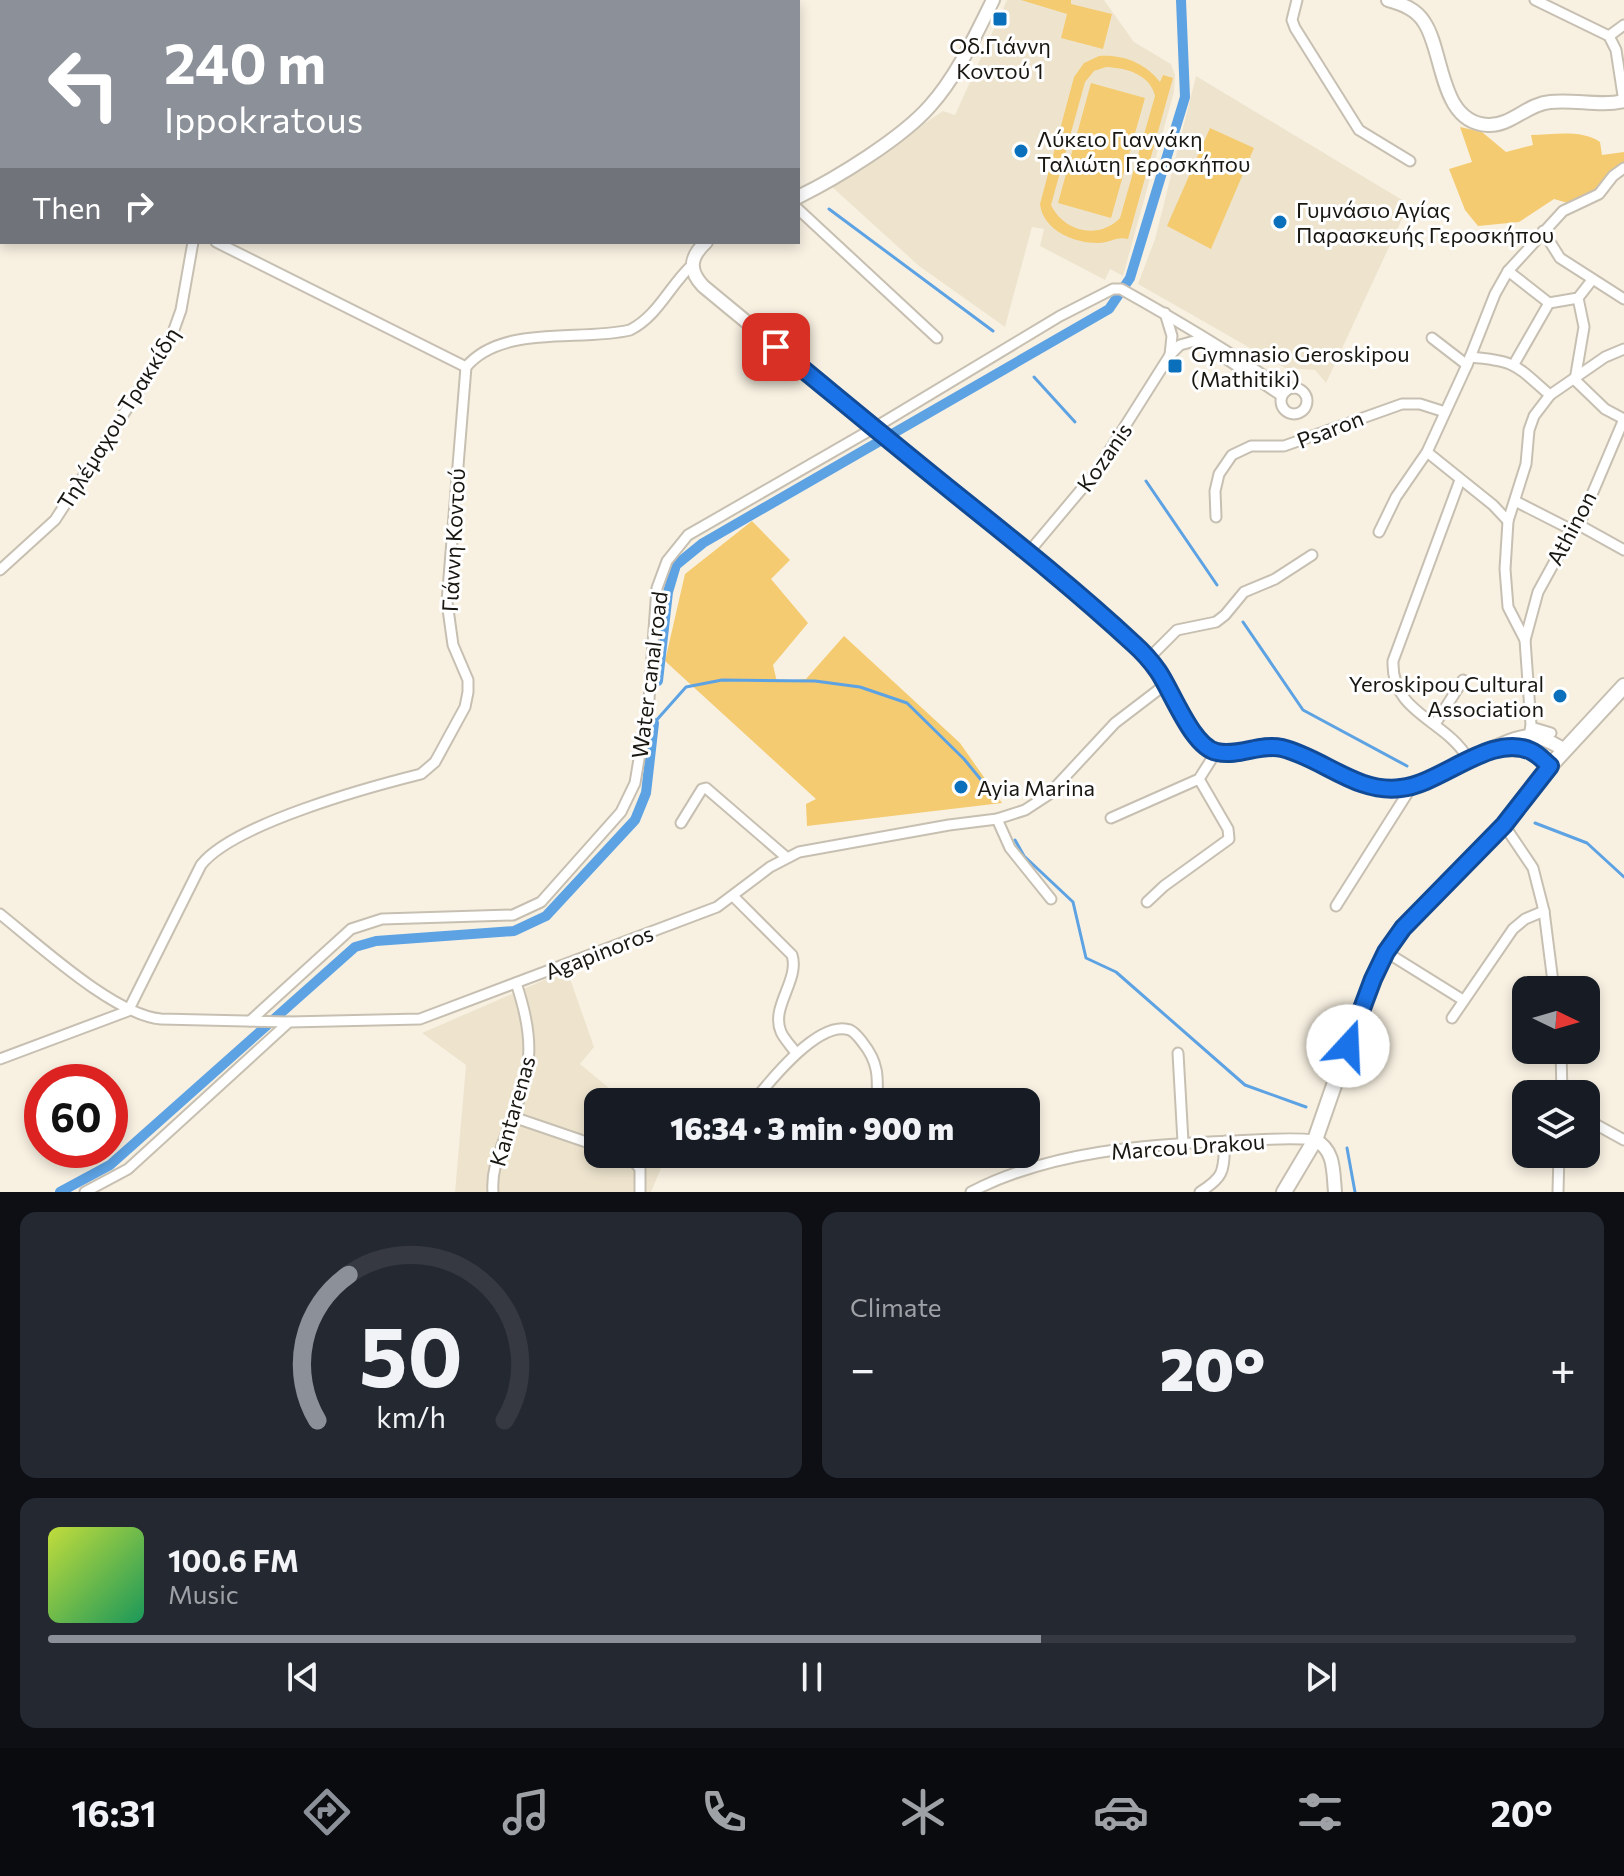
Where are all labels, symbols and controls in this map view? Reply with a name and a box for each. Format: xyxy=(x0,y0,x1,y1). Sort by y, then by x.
marker: Οδ.Γιάννη Κοντού 1 xyxy=(991,10,1009,28)
text: 240 m xyxy=(164,27,326,96)
icon: left xyxy=(32,32,136,136)
place label: Οδ.Γιάννη Κοντού 1 xyxy=(949,32,1051,84)
text: Ippokratous xyxy=(164,96,363,140)
place label: Λύκειο Γιαννάκη Ταλιώτη Γεροσκήπου xyxy=(1037,125,1250,177)
marker: Λύκειο Γιαννάκη Ταλιώτη Γεροσκήπου xyxy=(1012,142,1030,160)
icon: right xyxy=(117,184,161,228)
text: Then xyxy=(32,188,101,225)
place label: Γυμνάσιο Αγίας Παρασκευής Γεροσκήπου xyxy=(1296,196,1554,248)
marker: Γυμνάσιο Αγίας Παρασκευής Γεροσκήπου xyxy=(1271,213,1289,231)
pin xyxy=(742,313,810,381)
street label: Τηλέμαχου Τρακκίδη xyxy=(51,322,185,514)
icon: arrive xyxy=(754,325,798,369)
place label: Gymnasio Geroskipou (Mathitiki) xyxy=(1191,340,1409,392)
marker: Gymnasio Geroskipou (Mathitiki) xyxy=(1166,357,1184,375)
street label: Psaron xyxy=(1293,404,1367,454)
street label: Kozanis xyxy=(1071,417,1137,497)
street label: Γιάννη Κοντού xyxy=(436,467,470,613)
street label: Athinon xyxy=(1540,486,1602,570)
street label: Water canal road xyxy=(625,590,673,760)
place label: Yeroskipou Cultural Association xyxy=(1349,670,1544,722)
marker: Yeroskipou Cultural Association xyxy=(1551,687,1569,705)
place label: Ayia Marina xyxy=(977,774,1095,801)
marker: Ayia Marina xyxy=(952,778,970,796)
street label: Agapinoros xyxy=(541,919,657,985)
north arrow xyxy=(1512,976,1600,1064)
map controls xyxy=(1512,976,1600,1168)
position arrow xyxy=(1306,1004,1390,1088)
street label: Kantarenas xyxy=(483,1053,541,1169)
speed limit sign: 60 xyxy=(24,1064,128,1168)
button: layers xyxy=(1512,1080,1600,1168)
text: 16:34 · 3 min · 900 m xyxy=(670,1109,954,1146)
street label: Marcou Drakou xyxy=(1110,1127,1266,1165)
text: Climate xyxy=(850,1291,942,1322)
text: 50 xyxy=(359,1302,463,1404)
text: 20° xyxy=(1160,1330,1265,1403)
text: − xyxy=(850,1340,875,1394)
text: + xyxy=(1550,1340,1576,1394)
text: km/h xyxy=(376,1399,446,1434)
text: 100.6 FM xyxy=(168,1541,299,1578)
text: Music xyxy=(168,1578,239,1609)
icon: previous xyxy=(281,1655,325,1699)
icon: pause xyxy=(790,1655,834,1699)
icon: next xyxy=(1299,1655,1343,1699)
icon: directions xyxy=(299,1784,355,1840)
icon: music xyxy=(498,1784,554,1840)
icon: phone xyxy=(696,1784,752,1840)
icon: climate xyxy=(895,1784,951,1840)
icon: car xyxy=(1093,1784,1149,1840)
icon: filters xyxy=(1292,1784,1348,1840)
text: 16:31 xyxy=(71,1790,157,1834)
text: 20° xyxy=(1491,1790,1553,1834)

